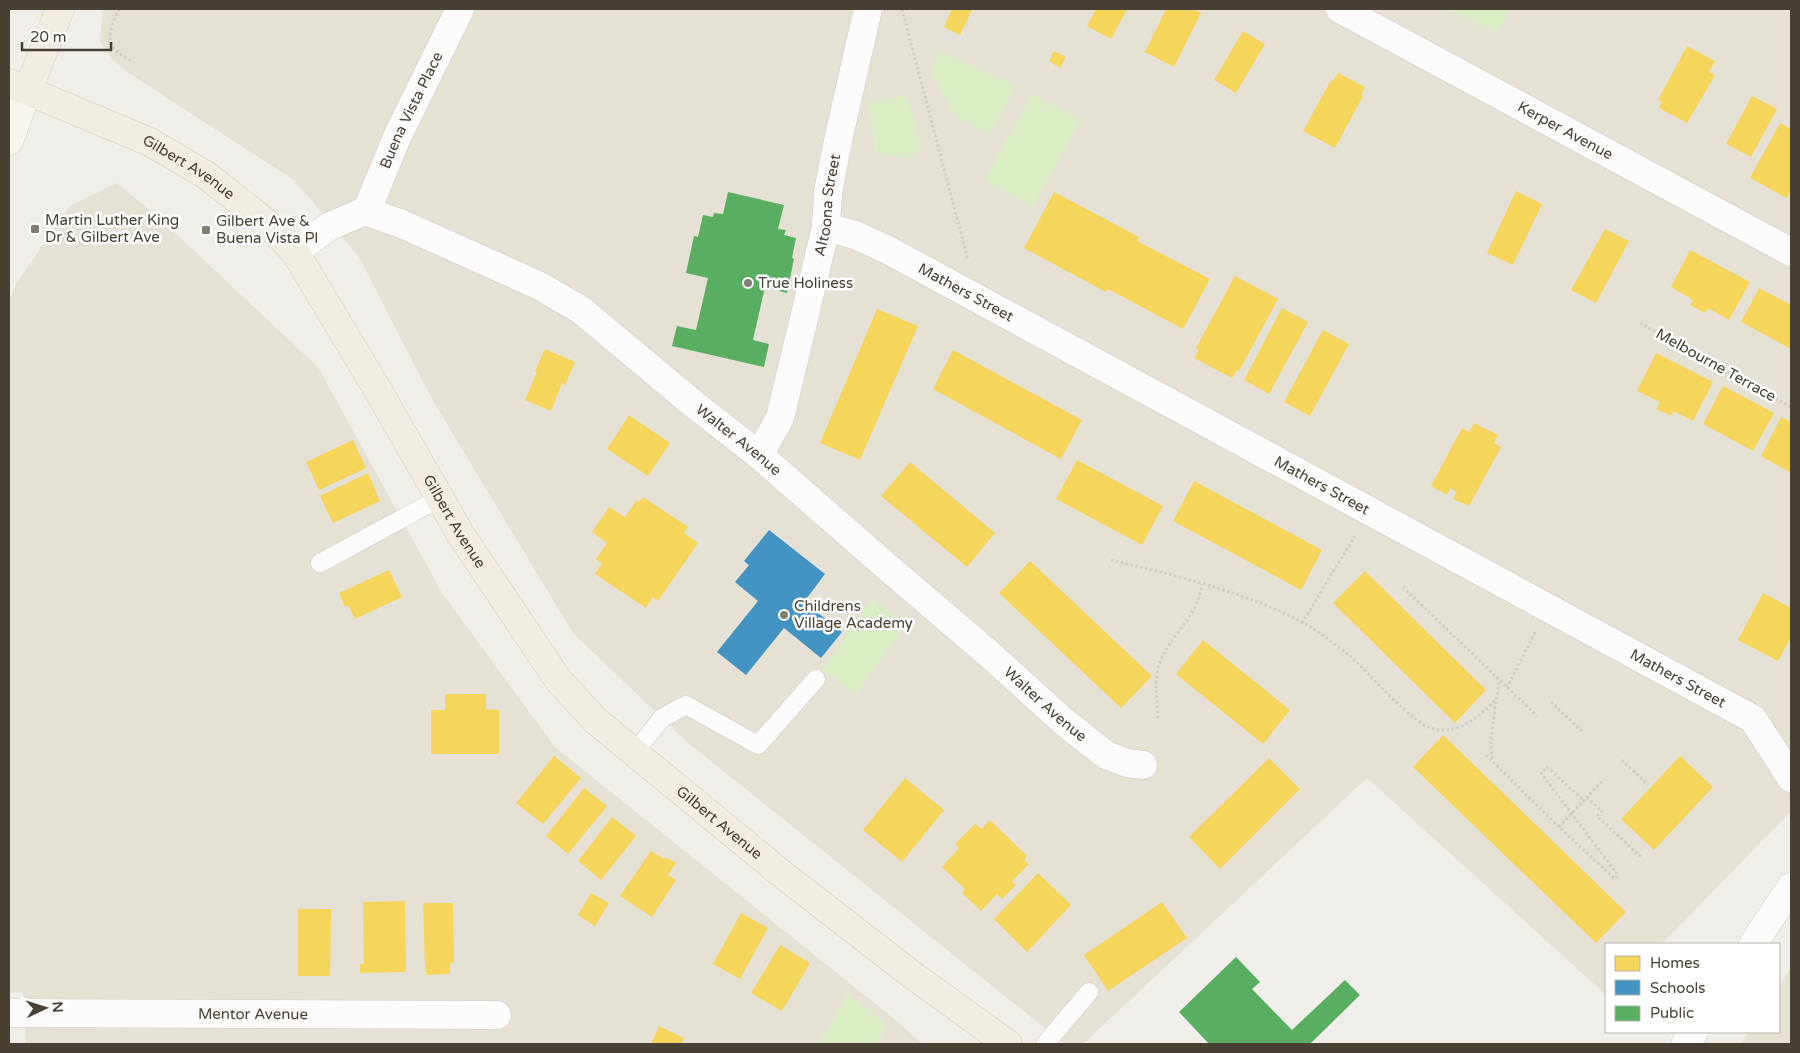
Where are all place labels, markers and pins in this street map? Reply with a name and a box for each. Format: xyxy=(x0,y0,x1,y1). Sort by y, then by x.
place label: Martin Luther King Dr & Gilbert Ave xyxy=(45,211,179,246)
place label: Gilbert Ave & Buena Vista Pl xyxy=(216,212,318,247)
marker: Martin Luther King Dr & Gilbert Ave xyxy=(29,223,41,235)
marker: Gilbert Ave & Buena Vista Pl xyxy=(200,224,212,236)
place label: True Holiness xyxy=(758,274,853,292)
marker: True Holiness xyxy=(742,277,754,289)
place label: Childrens Village Academy xyxy=(794,597,913,632)
marker: Childrens Village Academy xyxy=(778,609,790,621)

